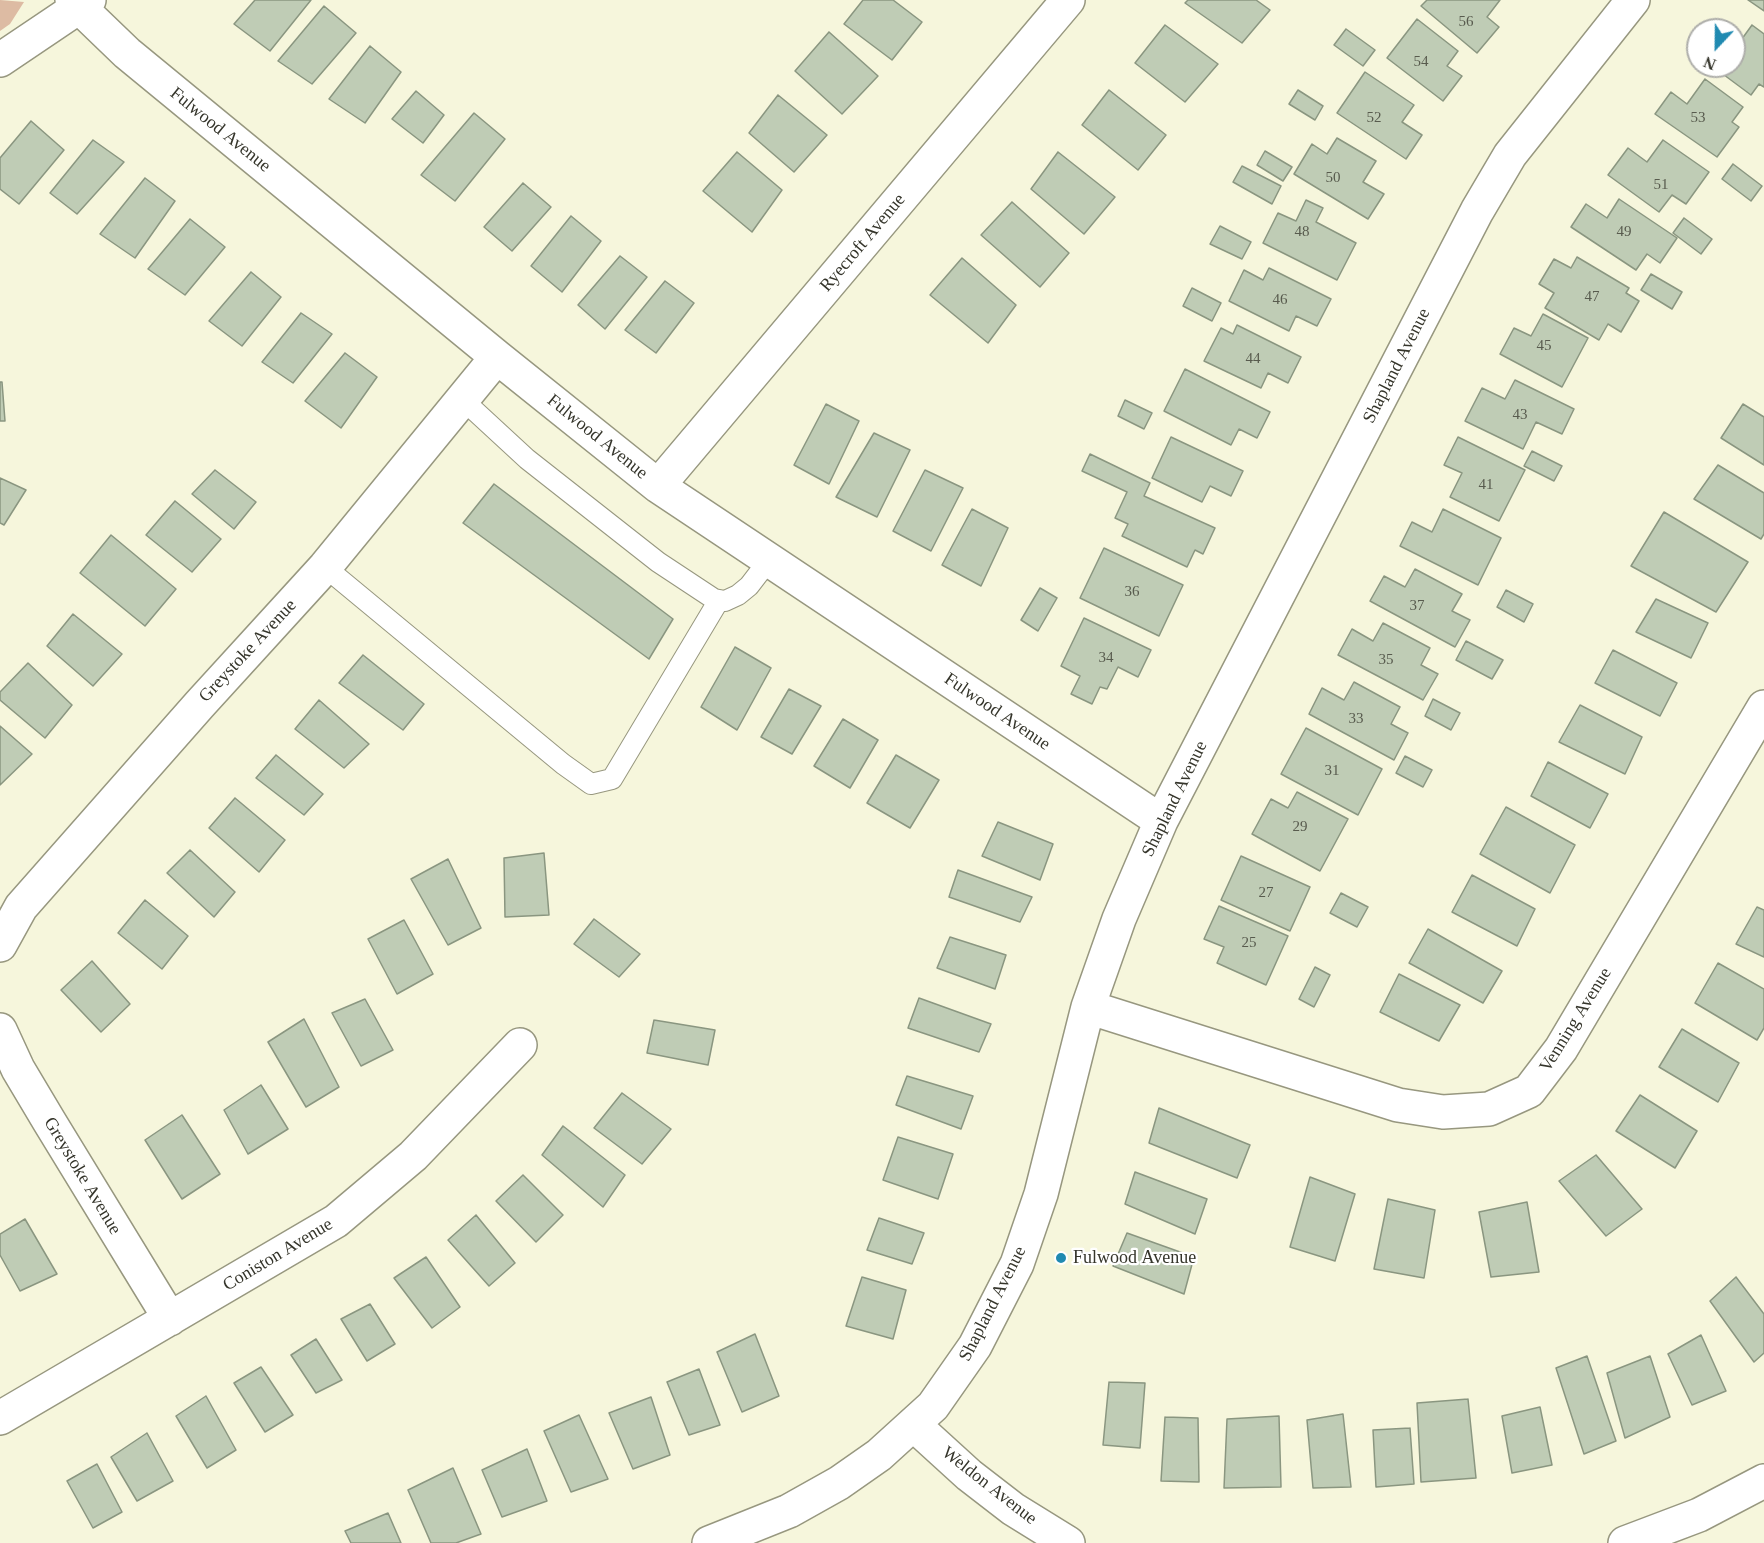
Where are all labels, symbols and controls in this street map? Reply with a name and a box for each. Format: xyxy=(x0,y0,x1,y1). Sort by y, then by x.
house number: 56 xyxy=(1458,13,1474,31)
north arrow xyxy=(1686,18,1746,78)
house number: 54 xyxy=(1414,53,1428,71)
text: N xyxy=(1701,53,1718,73)
street label: Fulwood Avenue xyxy=(165,83,275,177)
house number: 52 xyxy=(1366,109,1382,127)
house number: 53 xyxy=(1690,109,1706,127)
house number: 50 xyxy=(1326,169,1340,187)
house number: 51 xyxy=(1654,176,1668,194)
street label: Ryecroft Avenue xyxy=(816,190,910,296)
house number: 48 xyxy=(1294,223,1310,241)
house number: 49 xyxy=(1616,223,1632,241)
house number: 47 xyxy=(1584,288,1600,306)
house number: 46 xyxy=(1272,291,1288,309)
street label: Shapland Avenue xyxy=(1359,305,1435,427)
house number: 45 xyxy=(1536,337,1552,355)
house number: 44 xyxy=(1246,350,1260,368)
street label: Fulwood Avenue xyxy=(542,390,652,484)
house number: 43 xyxy=(1512,406,1528,424)
house number: 41 xyxy=(1478,476,1494,494)
house number: 36 xyxy=(1124,583,1140,601)
street label: Greystoke Avenue xyxy=(195,595,301,707)
house number: 37 xyxy=(1410,597,1424,615)
house number: 34 xyxy=(1098,649,1114,667)
house number: 35 xyxy=(1378,651,1394,669)
street label: Fulwood Avenue xyxy=(940,669,1054,755)
house number: 33 xyxy=(1348,710,1364,728)
street label: Shapland Avenue xyxy=(1138,738,1212,860)
house number: 31 xyxy=(1324,762,1340,780)
house number: 29 xyxy=(1292,818,1308,836)
house number: 27 xyxy=(1258,884,1274,902)
house number: 25 xyxy=(1242,934,1256,952)
street label: Venning Avenue xyxy=(1535,964,1617,1076)
street label: Greystoke Avenue xyxy=(38,1113,126,1239)
street label: Coniston Avenue xyxy=(219,1214,337,1296)
street label: Shapland Avenue xyxy=(955,1243,1031,1365)
place label: Fulwood Avenue xyxy=(1073,1247,1196,1269)
marker: Fulwood Avenue xyxy=(1054,1251,1068,1265)
street label: Weldon Avenue xyxy=(937,1442,1041,1530)

